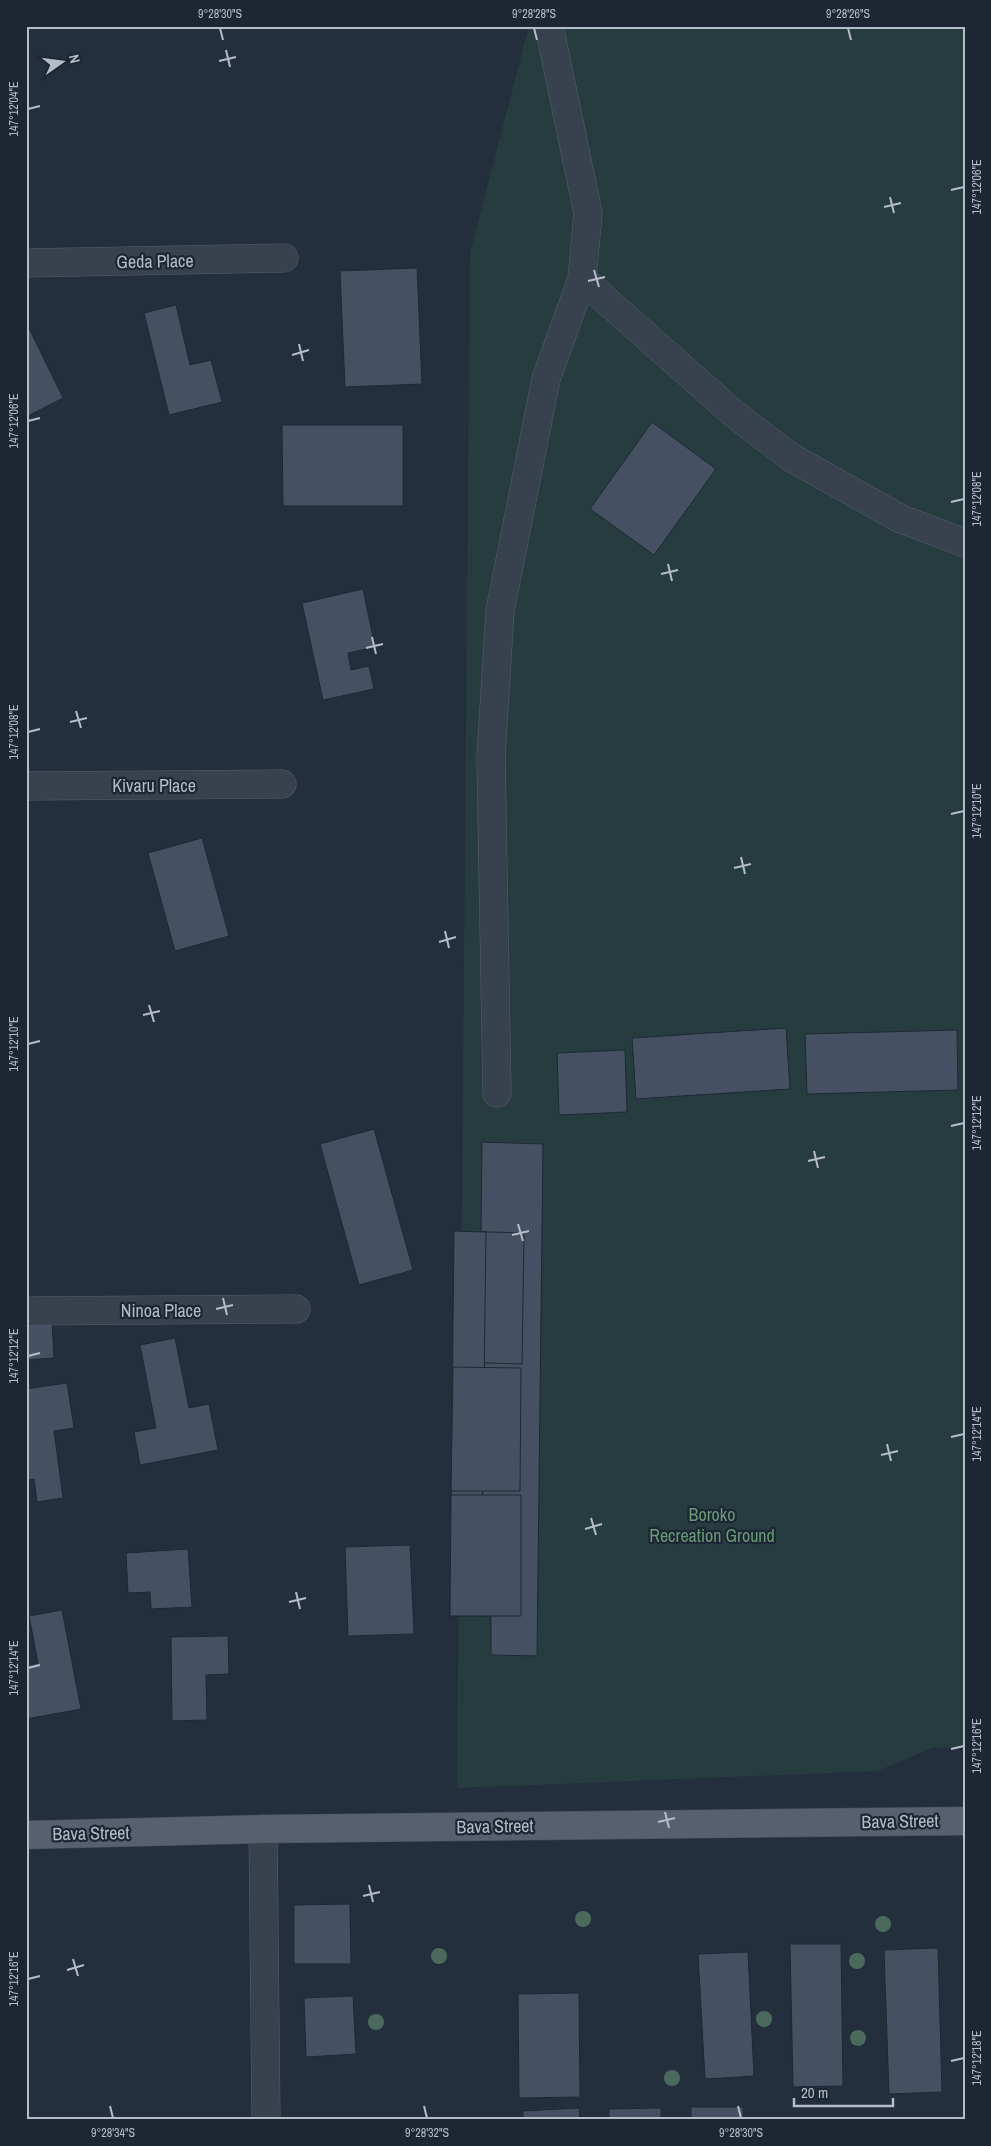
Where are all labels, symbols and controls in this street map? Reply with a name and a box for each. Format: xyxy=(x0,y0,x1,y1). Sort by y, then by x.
text: 9°28'30"S xyxy=(198,6,242,22)
text: 9°28'28"S xyxy=(512,6,556,22)
text: 9°28'26"S xyxy=(826,6,870,22)
north arrow xyxy=(38,38,88,88)
text: N xyxy=(65,53,84,65)
text: 147°12'04"E xyxy=(6,81,22,137)
text: 147°12'06"E xyxy=(969,159,985,215)
street label: Geda Place xyxy=(116,248,194,274)
text: 147°12'06"E xyxy=(6,393,22,449)
text: 147°12'08"E xyxy=(969,471,985,527)
text: 147°12'08"E xyxy=(6,704,22,760)
street label: Kivaru Place xyxy=(112,773,196,798)
text: 147°12'10"E xyxy=(969,783,985,839)
text: 147°12'10"E xyxy=(6,1016,22,1072)
text: 147°12'12"E xyxy=(969,1095,985,1151)
street label: Ninoa Place xyxy=(121,1298,201,1323)
text: 147°12'12"E xyxy=(6,1328,22,1384)
text: 147°12'14"E xyxy=(969,1406,985,1462)
park label: Boroko Recreation Ground xyxy=(649,1502,775,1548)
text: 147°12'14"E xyxy=(6,1640,22,1696)
text: 147°12'16"E xyxy=(969,1718,985,1774)
street label: Bava Street xyxy=(861,1808,939,1834)
street label: Bava Street xyxy=(456,1813,534,1839)
street label: Bava Street xyxy=(52,1820,130,1846)
text: 147°12'16"E xyxy=(6,1951,22,2007)
text: 147°12'18"E xyxy=(969,2030,985,2086)
scale bar xyxy=(794,2076,892,2108)
text: 20 m xyxy=(801,2082,828,2103)
text: 9°28'34"S xyxy=(91,2125,135,2141)
text: 9°28'32"S xyxy=(405,2125,449,2141)
text: 9°28'30"S xyxy=(719,2125,763,2141)

